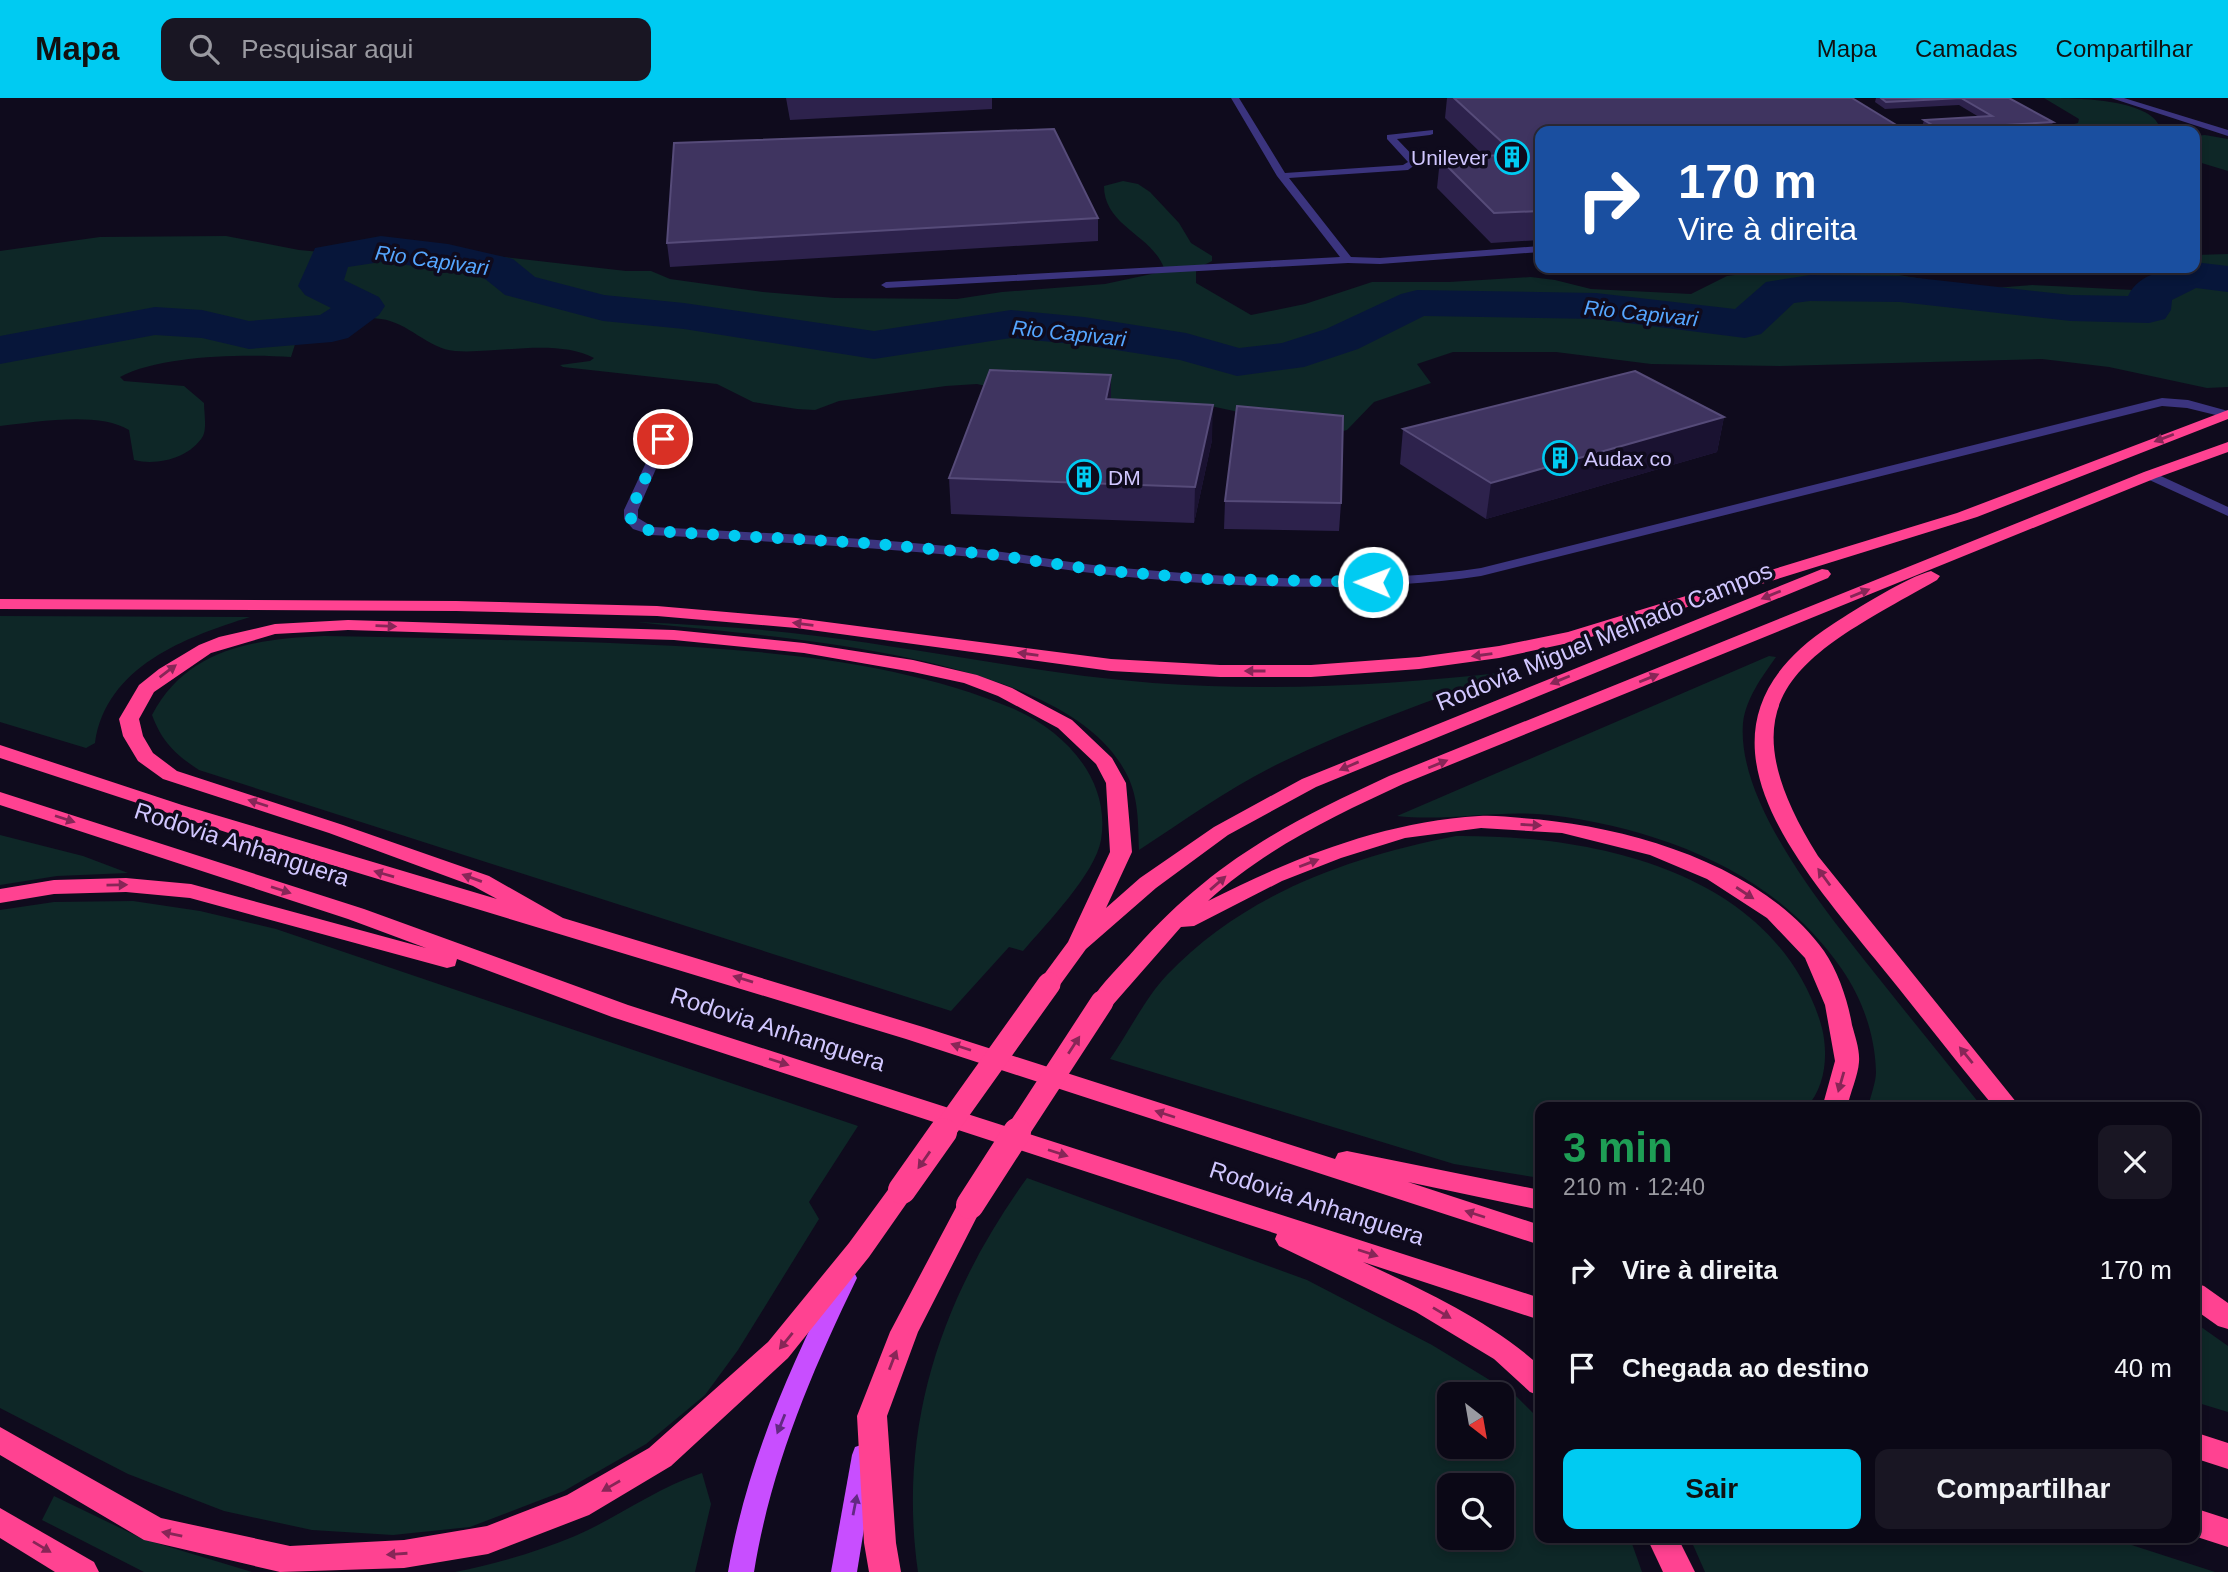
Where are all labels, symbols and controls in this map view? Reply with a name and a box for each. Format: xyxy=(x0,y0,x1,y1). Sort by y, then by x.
search box xyxy=(161,18,651,81)
text: Mapa xyxy=(35,30,119,67)
icon: search xyxy=(185,30,223,68)
text: Pesquisar aqui xyxy=(241,34,413,64)
text: Mapa xyxy=(1817,35,1877,62)
text: Camadas xyxy=(1915,35,2018,62)
text: Compartilhar xyxy=(2056,35,2193,62)
building icon: Unilever xyxy=(1493,138,1531,176)
place label: Unilever xyxy=(1411,146,1488,169)
icon: right xyxy=(1563,154,1654,245)
text: 170 m xyxy=(1678,154,1817,208)
text: Vire à direita xyxy=(1678,211,1857,247)
water label: Rio Capivari xyxy=(374,241,492,280)
water label: Rio Capivari xyxy=(1583,296,1700,331)
water label: Rio Capivari xyxy=(1011,316,1128,351)
pin xyxy=(633,409,693,469)
icon: arrive xyxy=(644,420,682,458)
one-way arrow xyxy=(2154,433,2175,444)
building icon: Audax co xyxy=(1541,439,1579,477)
place label: Audax co xyxy=(1584,447,1672,470)
building icon: DM xyxy=(1065,458,1103,496)
place label: DM xyxy=(1108,466,1141,489)
position arrow xyxy=(1336,545,1410,619)
street label: Rodovia Miguel Melhado Campos xyxy=(1432,556,1776,716)
one-way arrow xyxy=(1849,587,1870,598)
one-way arrow xyxy=(1760,589,1781,600)
one-way arrow xyxy=(792,618,814,629)
one-way arrow xyxy=(375,621,397,632)
one-way arrow xyxy=(1017,649,1039,660)
one-way arrow xyxy=(1471,650,1493,661)
one-way arrow xyxy=(159,664,177,679)
one-way arrow xyxy=(1244,666,1266,677)
one-way arrow xyxy=(1639,673,1660,684)
one-way arrow xyxy=(1549,675,1570,686)
one-way arrow xyxy=(1428,758,1449,769)
one-way arrow xyxy=(1339,760,1359,772)
street label: Rodovia Anhanguera xyxy=(131,797,353,892)
one-way arrow xyxy=(247,798,268,808)
one-way arrow xyxy=(54,814,75,825)
one-way arrow xyxy=(1520,820,1542,831)
one-way arrow xyxy=(1299,857,1320,868)
one-way arrow xyxy=(373,868,395,879)
one-way arrow xyxy=(1817,868,1831,886)
one-way arrow xyxy=(462,873,483,884)
one-way arrow xyxy=(1209,875,1227,891)
one-way arrow xyxy=(106,879,128,891)
one-way arrow xyxy=(271,885,292,895)
one-way arrow xyxy=(1735,887,1755,900)
one-way arrow xyxy=(733,974,754,984)
street label: Rodovia Anhanguera xyxy=(667,982,889,1077)
one-way arrow xyxy=(1067,1035,1080,1054)
one-way arrow xyxy=(950,1042,971,1052)
one-way arrow xyxy=(1958,1046,1973,1064)
one-way arrow xyxy=(768,1057,789,1068)
one-way arrow xyxy=(1836,1072,1846,1093)
one-way arrow xyxy=(1155,1108,1176,1119)
text: 3 min xyxy=(1563,1124,1673,1171)
button: close xyxy=(2098,1125,2172,1199)
one-way arrow xyxy=(1048,1148,1069,1158)
one-way arrow xyxy=(917,1151,931,1169)
street label: Rodovia Anhanguera xyxy=(1206,1156,1428,1251)
text: 210 m · 12:40 xyxy=(1563,1174,1705,1200)
one-way arrow xyxy=(1464,1208,1485,1219)
one-way arrow xyxy=(1358,1248,1379,1259)
icon: right xyxy=(1563,1251,1601,1289)
text: Vire à direita xyxy=(1622,1255,1778,1285)
text: 170 m xyxy=(2100,1255,2172,1285)
one-way arrow xyxy=(1433,1307,1452,1320)
one-way arrow xyxy=(778,1331,793,1349)
one-way arrow xyxy=(888,1349,899,1370)
icon: arrive xyxy=(1563,1349,1601,1387)
text: Chegada ao destino xyxy=(1622,1353,1869,1383)
text: 40 m xyxy=(2114,1353,2172,1383)
north arrow xyxy=(1437,1382,1514,1460)
map controls xyxy=(1437,1382,1514,1550)
one-way arrow xyxy=(775,1413,786,1434)
button: Sair xyxy=(1563,1449,1861,1529)
button: Compartilhar xyxy=(1875,1449,2172,1529)
button: search xyxy=(1437,1473,1514,1550)
one-way arrow xyxy=(602,1479,621,1492)
one-way arrow xyxy=(849,1494,860,1516)
one-way arrow xyxy=(161,1529,183,1540)
one-way arrow xyxy=(32,1541,51,1553)
one-way arrow xyxy=(386,1549,408,1560)

